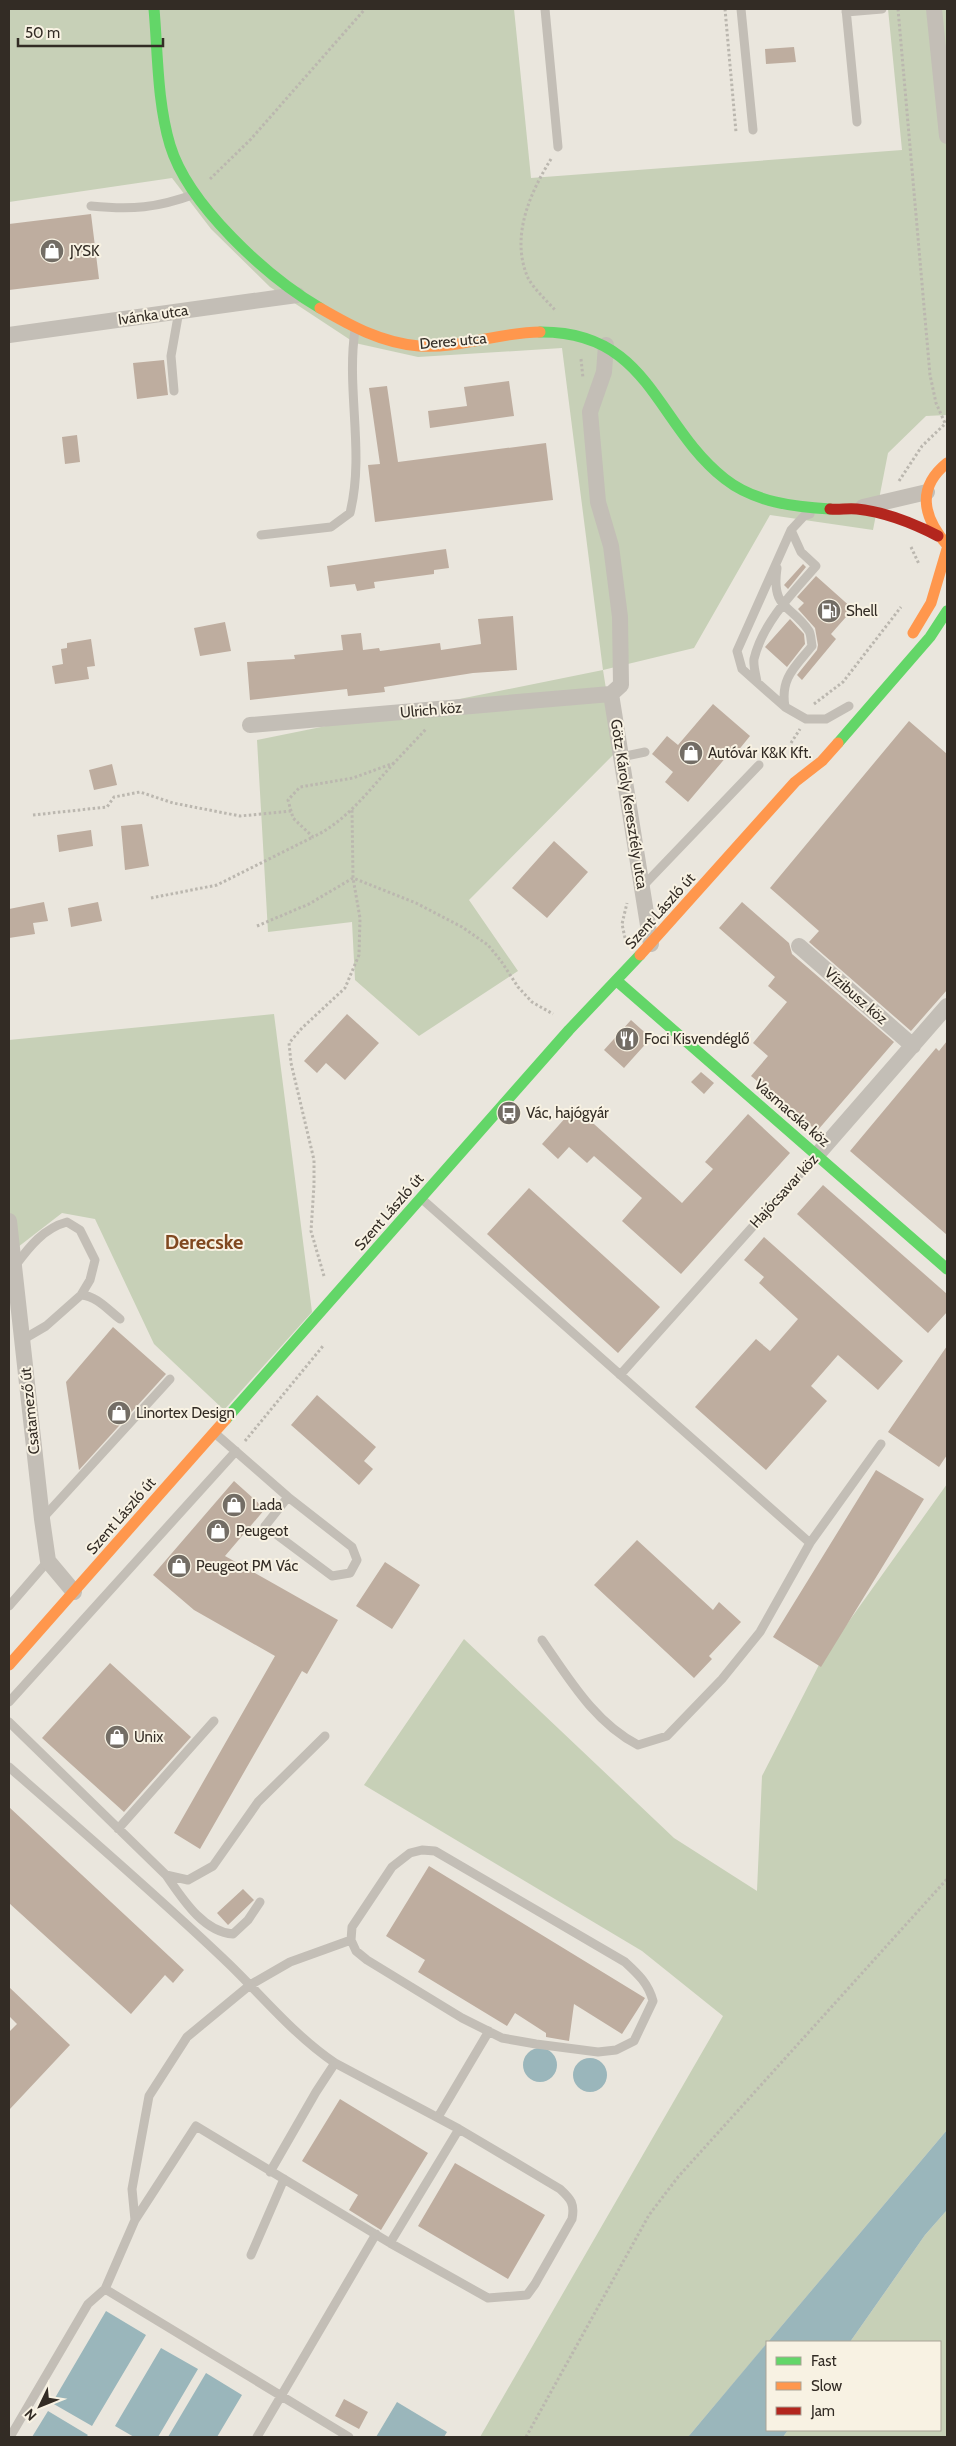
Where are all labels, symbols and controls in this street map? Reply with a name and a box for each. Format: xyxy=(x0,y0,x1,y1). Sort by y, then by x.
scale bar xyxy=(18,15,162,47)
text: 50 m xyxy=(25,24,60,42)
shop icon: JYSK xyxy=(39,238,65,264)
place label: JYSK xyxy=(69,242,100,260)
street label: Ivánka utca xyxy=(117,301,190,329)
street label: Deres utca xyxy=(419,329,488,353)
fuel station icon: Shell xyxy=(816,598,842,624)
place label: Shell xyxy=(846,602,878,620)
street label: Ulrich köz xyxy=(399,698,463,722)
street label: Götz Károly Keresztély utca xyxy=(607,718,651,891)
shop icon: Autóvár K&K Kft. xyxy=(678,740,704,766)
place label: Autóvár K&K Kft. xyxy=(708,744,812,762)
street label: Szent László út xyxy=(621,869,699,953)
street label: Vízibusz köz xyxy=(821,964,891,1028)
restaurant icon: Foci Kisvendéglő xyxy=(614,1026,640,1052)
place label: Foci Kisvendéglő xyxy=(644,1030,750,1048)
street label: Vasmacska köz xyxy=(751,1075,833,1151)
bus stop icon: Vác, hajógyár xyxy=(496,1100,522,1126)
place label: Vác, hajógyár xyxy=(526,1104,609,1122)
street label: Hajócsavar köz xyxy=(746,1150,822,1232)
street label: Szent László út xyxy=(351,1170,427,1254)
district label: Derecske xyxy=(165,1230,243,1254)
street label: Csatamező út xyxy=(16,1367,44,1455)
shop icon: Linortex Design xyxy=(106,1400,132,1426)
place label: Linortex Design xyxy=(136,1404,235,1422)
street label: Szent László út xyxy=(83,1474,159,1558)
shop icon: Lada xyxy=(221,1492,247,1518)
place label: Lada xyxy=(252,1496,283,1514)
shop icon: Peugeot xyxy=(205,1518,231,1544)
place label: Peugeot xyxy=(236,1522,288,1540)
shop icon: Peugeot PM Vác xyxy=(166,1553,192,1579)
place label: Peugeot PM Vác xyxy=(196,1557,298,1575)
shop icon: Unix xyxy=(104,1724,130,1750)
place label: Unix xyxy=(134,1728,163,1746)
legend xyxy=(766,2341,941,2431)
text: Fast xyxy=(811,2352,836,2370)
text: Slow xyxy=(811,2377,842,2395)
north arrow xyxy=(15,2381,65,2431)
text: Jam xyxy=(810,2402,835,2420)
text: N xyxy=(21,2405,40,2425)

